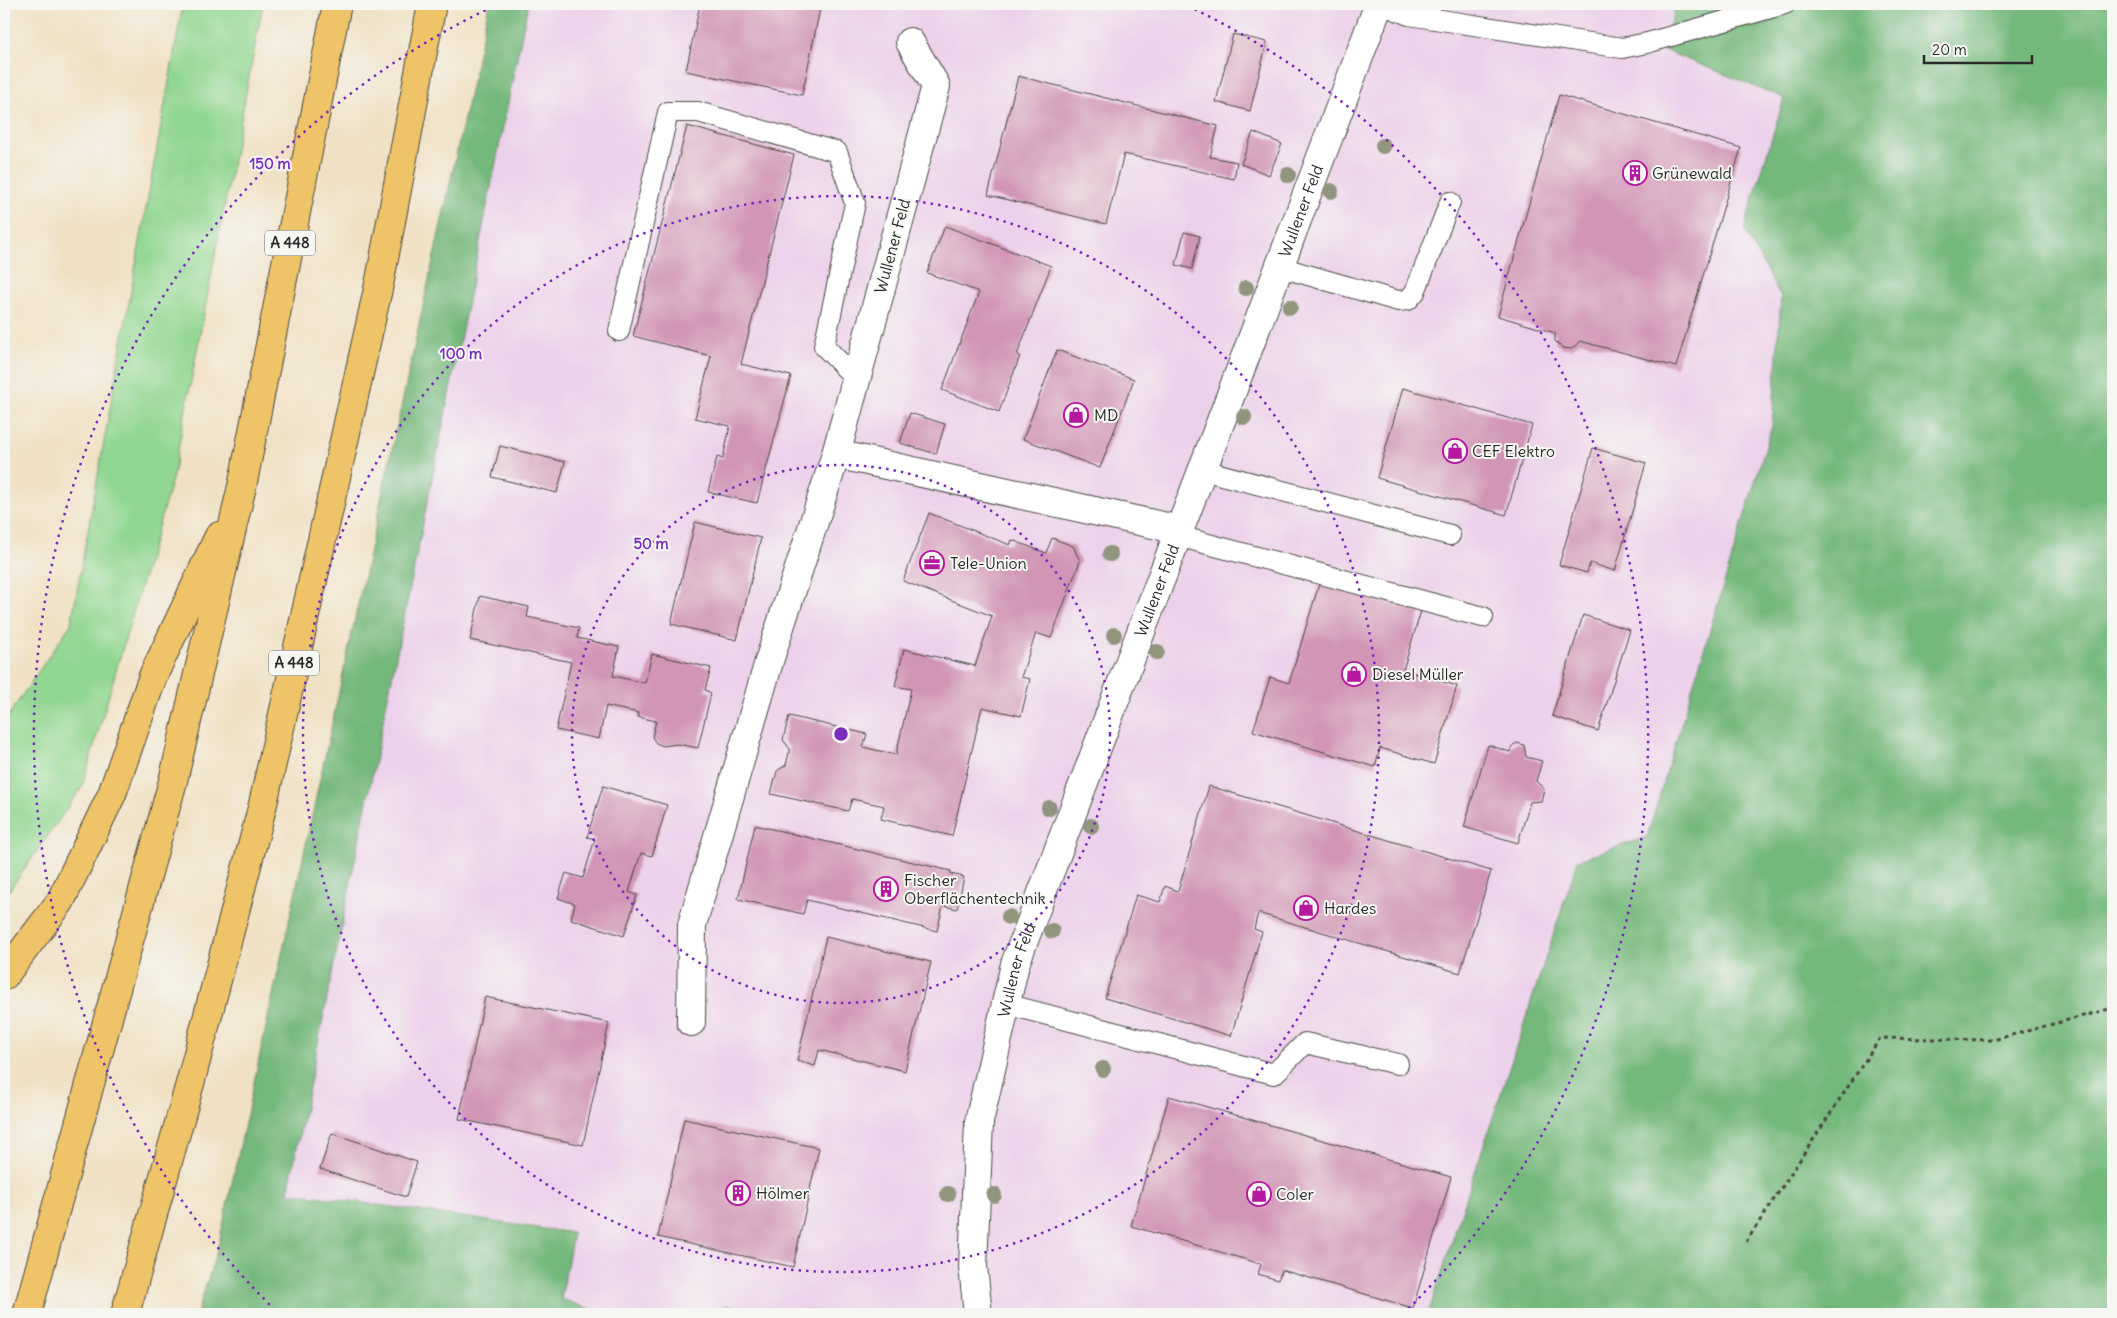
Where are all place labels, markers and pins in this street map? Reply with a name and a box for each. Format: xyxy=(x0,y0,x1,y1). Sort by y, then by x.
building icon: Grünewald xyxy=(1622,160,1648,186)
place label: Grünewald xyxy=(1652,163,1732,183)
shop icon: MD xyxy=(1063,402,1089,428)
place label: MD xyxy=(1094,405,1118,425)
shop icon: CEF Elektro xyxy=(1442,438,1468,464)
place label: CEF Elektro xyxy=(1472,441,1555,461)
office icon: Tele-Union xyxy=(919,550,945,576)
place label: Tele-Union xyxy=(950,553,1027,573)
shop icon: Diesel Müller xyxy=(1341,661,1367,687)
place label: Diesel Müller xyxy=(1372,664,1464,684)
centre of rings xyxy=(832,725,850,743)
place label: Fischer Oberflächentechnik xyxy=(904,870,1046,908)
building icon: Fischer Oberflächentechnik xyxy=(873,876,899,902)
shop icon: Hardes xyxy=(1293,895,1319,921)
place label: Hardes xyxy=(1324,898,1376,918)
building icon: Hölmer xyxy=(725,1180,751,1206)
shop icon: Coler xyxy=(1246,1181,1272,1207)
place label: Hölmer xyxy=(756,1183,810,1203)
place label: Coler xyxy=(1276,1184,1315,1204)

